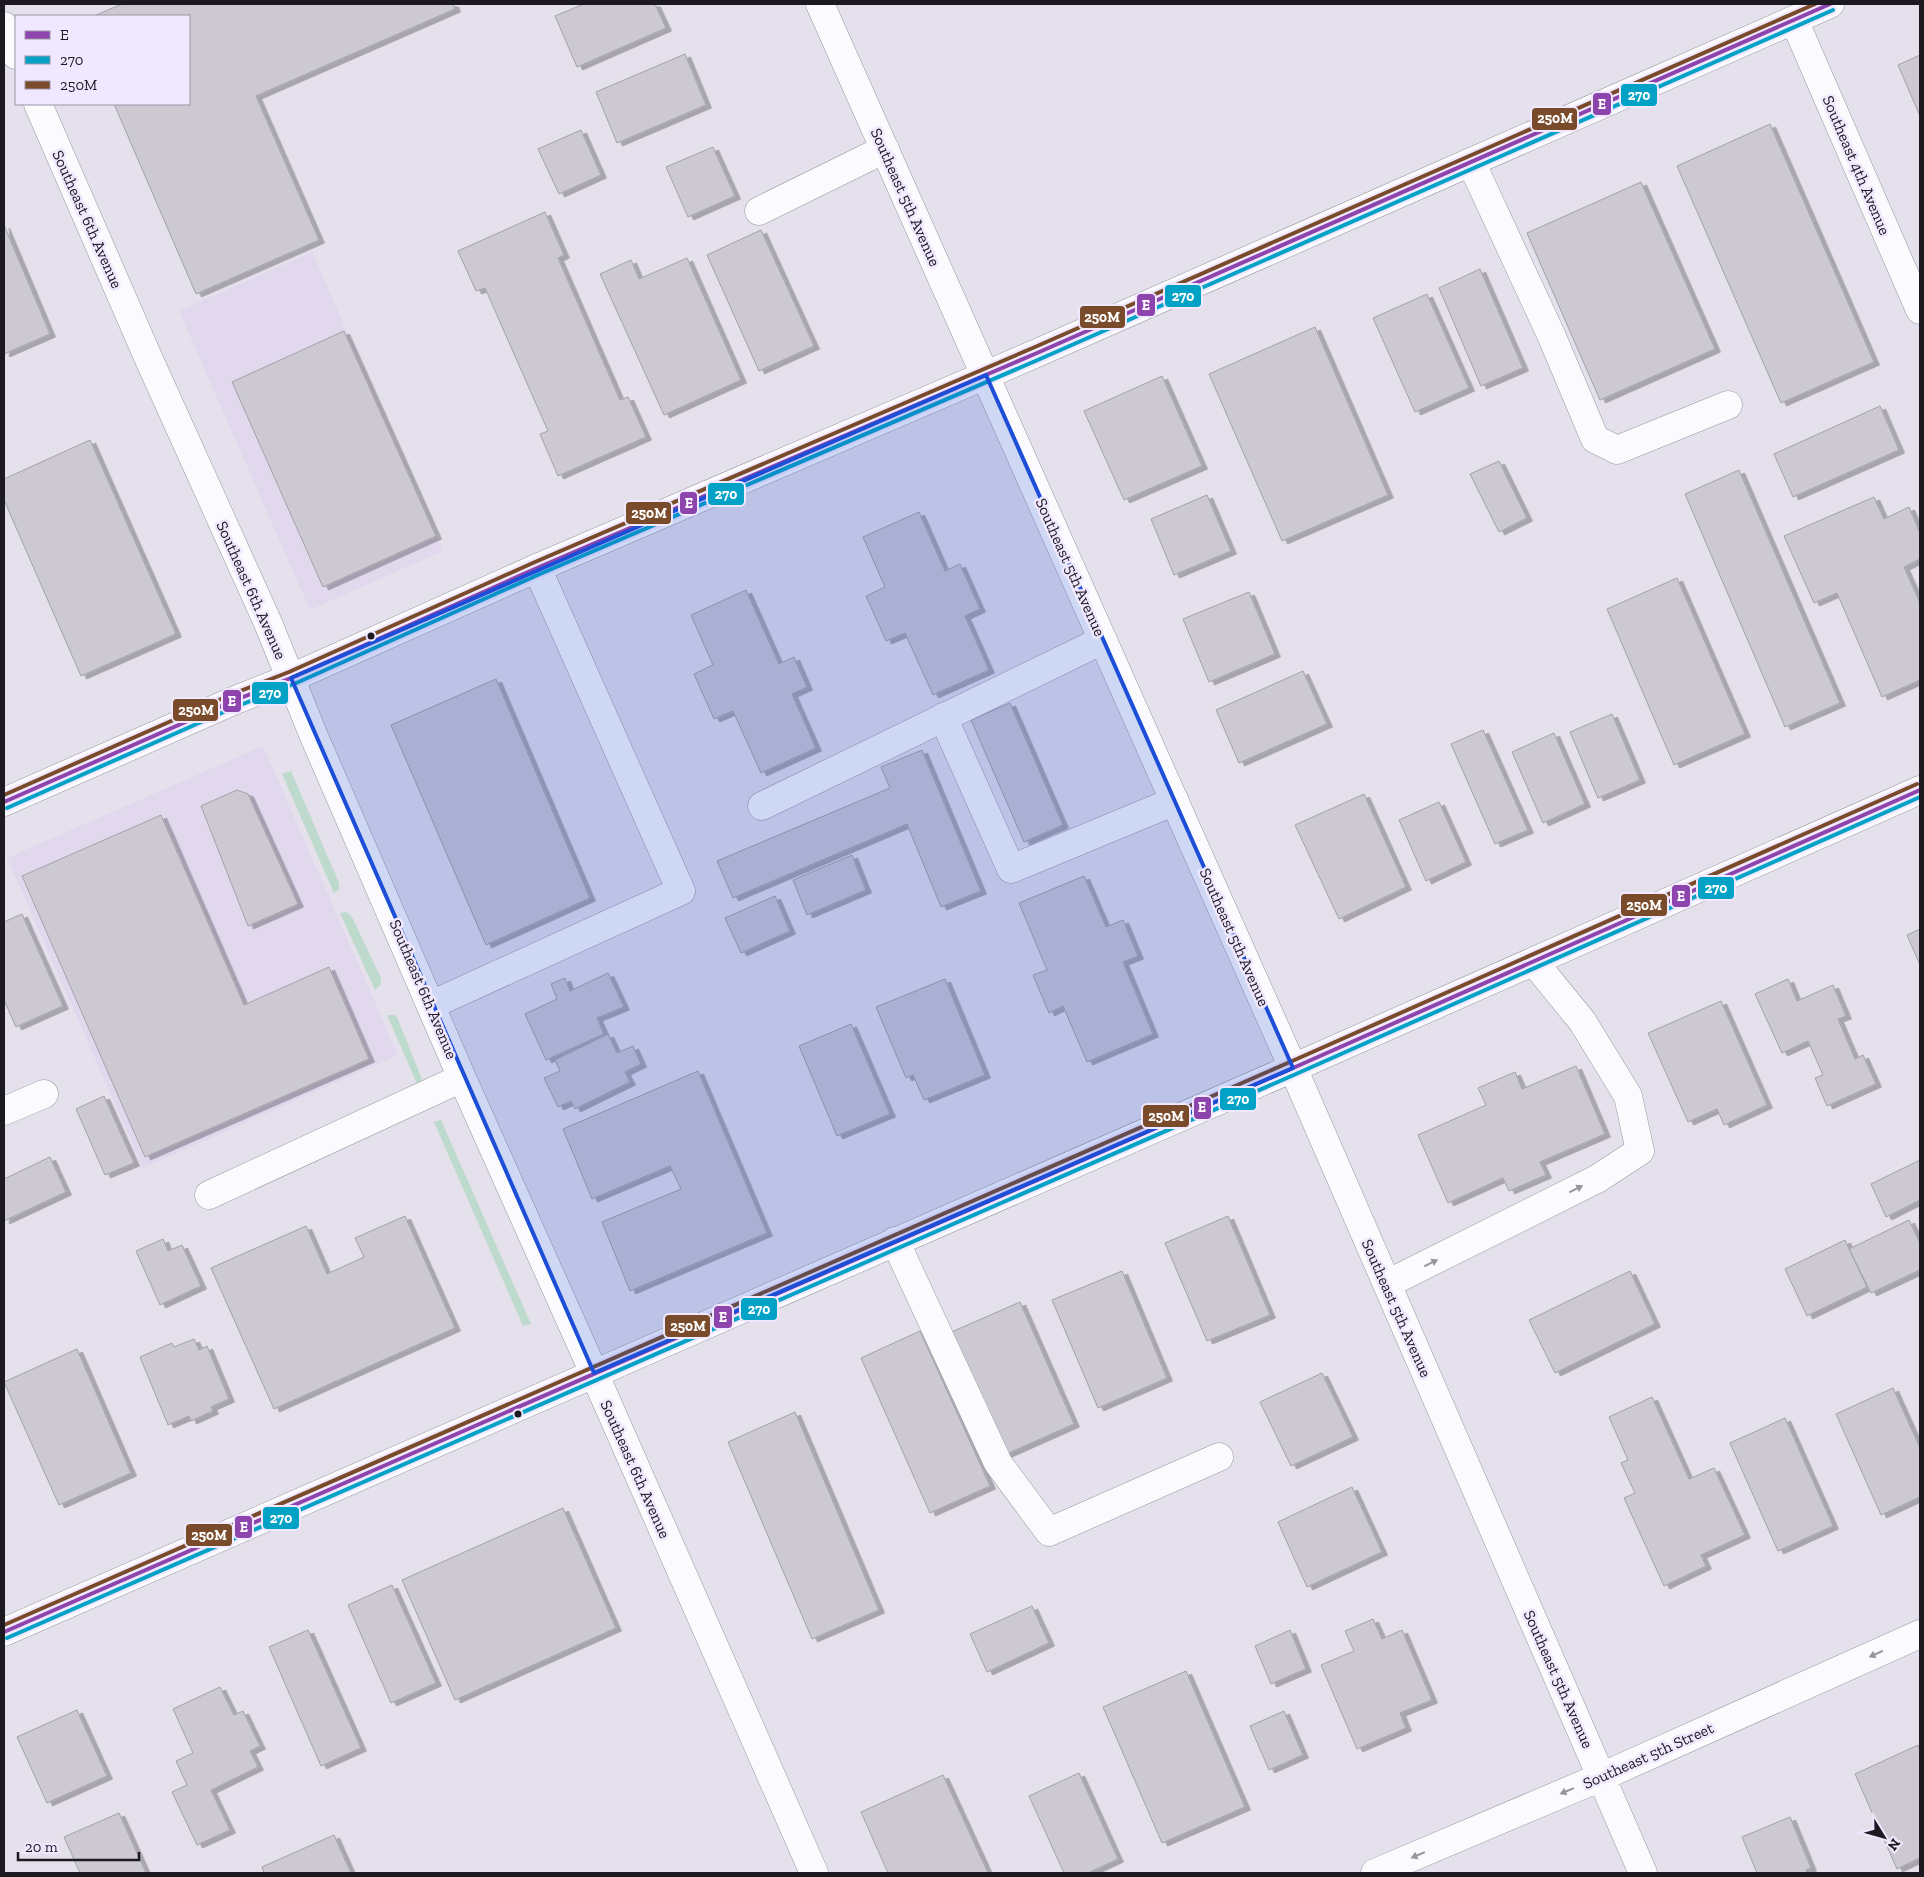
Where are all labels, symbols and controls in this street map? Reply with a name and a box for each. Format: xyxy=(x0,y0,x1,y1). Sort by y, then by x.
legend xyxy=(15,15,190,105)
text: E xyxy=(60,26,69,44)
text: 270 xyxy=(60,51,83,69)
text: 250M xyxy=(60,76,97,94)
line badge: 270 xyxy=(1620,83,1658,107)
text: 270 xyxy=(1628,87,1650,104)
line badge: E xyxy=(1592,92,1612,116)
street label: Southeast 4th Avenue xyxy=(1819,93,1895,238)
text: E xyxy=(1598,96,1606,113)
line badge: 250M xyxy=(1531,107,1578,131)
text: 250M xyxy=(1537,110,1573,127)
street label: Southeast 5th Avenue xyxy=(867,125,945,269)
street label: Southeast 6th Avenue xyxy=(48,147,127,291)
line badge: 270 xyxy=(1164,284,1202,308)
text: 270 xyxy=(1172,288,1194,305)
line badge: E xyxy=(1136,293,1156,317)
text: E xyxy=(1142,297,1150,314)
line badge: 250M xyxy=(1079,305,1126,329)
text: 250M xyxy=(1084,309,1120,326)
line badge: 270 xyxy=(707,482,745,506)
text: 270 xyxy=(715,486,737,503)
line badge: E xyxy=(679,491,698,515)
text: E xyxy=(685,495,693,512)
street label: Southeast 5th Avenue xyxy=(1032,495,1110,639)
line badge: 250M xyxy=(625,501,672,525)
text: 250M xyxy=(631,505,667,522)
street label: Southeast 6th Avenue xyxy=(212,518,291,662)
unlabelled marker xyxy=(366,631,376,641)
line badge: 270 xyxy=(251,681,289,705)
text: 270 xyxy=(259,685,281,702)
line badge: E xyxy=(222,689,242,713)
text: E xyxy=(228,693,236,710)
line badge: 250M xyxy=(172,698,219,722)
text: 250M xyxy=(178,702,214,719)
street label: Southeast 5th Avenue xyxy=(1196,865,1274,1009)
line badge: 270 xyxy=(1697,876,1735,900)
text: 270 xyxy=(1705,880,1727,897)
line badge: E xyxy=(1671,884,1691,908)
text: E xyxy=(1677,888,1685,905)
line badge: 250M xyxy=(1620,893,1668,917)
text: 250M xyxy=(1626,897,1662,914)
street label: Southeast 6th Avenue xyxy=(386,917,461,1062)
line badge: 270 xyxy=(1219,1087,1257,1111)
text: 270 xyxy=(1227,1091,1249,1108)
line badge: E xyxy=(1193,1096,1212,1120)
text: E xyxy=(1198,1099,1206,1116)
line badge: 250M xyxy=(1142,1104,1190,1128)
text: 250M xyxy=(1148,1108,1184,1125)
one-way arrow xyxy=(1569,1185,1583,1193)
street label: Southeast 5th Avenue xyxy=(1358,1236,1436,1380)
one-way arrow xyxy=(1424,1258,1438,1266)
line badge: 270 xyxy=(740,1297,778,1321)
text: 270 xyxy=(748,1301,770,1318)
line badge: E xyxy=(713,1305,733,1329)
text: E xyxy=(719,1309,727,1326)
line badge: 250M xyxy=(664,1314,711,1338)
text: 250M xyxy=(670,1318,706,1335)
street label: Southeast 6th Avenue xyxy=(596,1397,675,1541)
unlabelled marker xyxy=(513,1409,523,1419)
line badge: 270 xyxy=(262,1506,300,1530)
text: 270 xyxy=(270,1510,292,1527)
line badge: E xyxy=(234,1515,253,1539)
text: E xyxy=(240,1519,248,1536)
line badge: 250M xyxy=(185,1523,233,1547)
text: 250M xyxy=(191,1527,227,1544)
street label: Southeast 5th Avenue xyxy=(1520,1607,1598,1751)
one-way arrow xyxy=(1869,1650,1883,1658)
street label: Southeast 5th Street xyxy=(1580,1718,1717,1793)
one-way arrow xyxy=(1559,1787,1574,1795)
north arrow xyxy=(1859,1812,1909,1862)
scale bar xyxy=(18,1830,139,1862)
text: N xyxy=(1884,1835,1904,1854)
text: 20 m xyxy=(25,1838,58,1856)
one-way arrow xyxy=(1411,1851,1425,1859)

